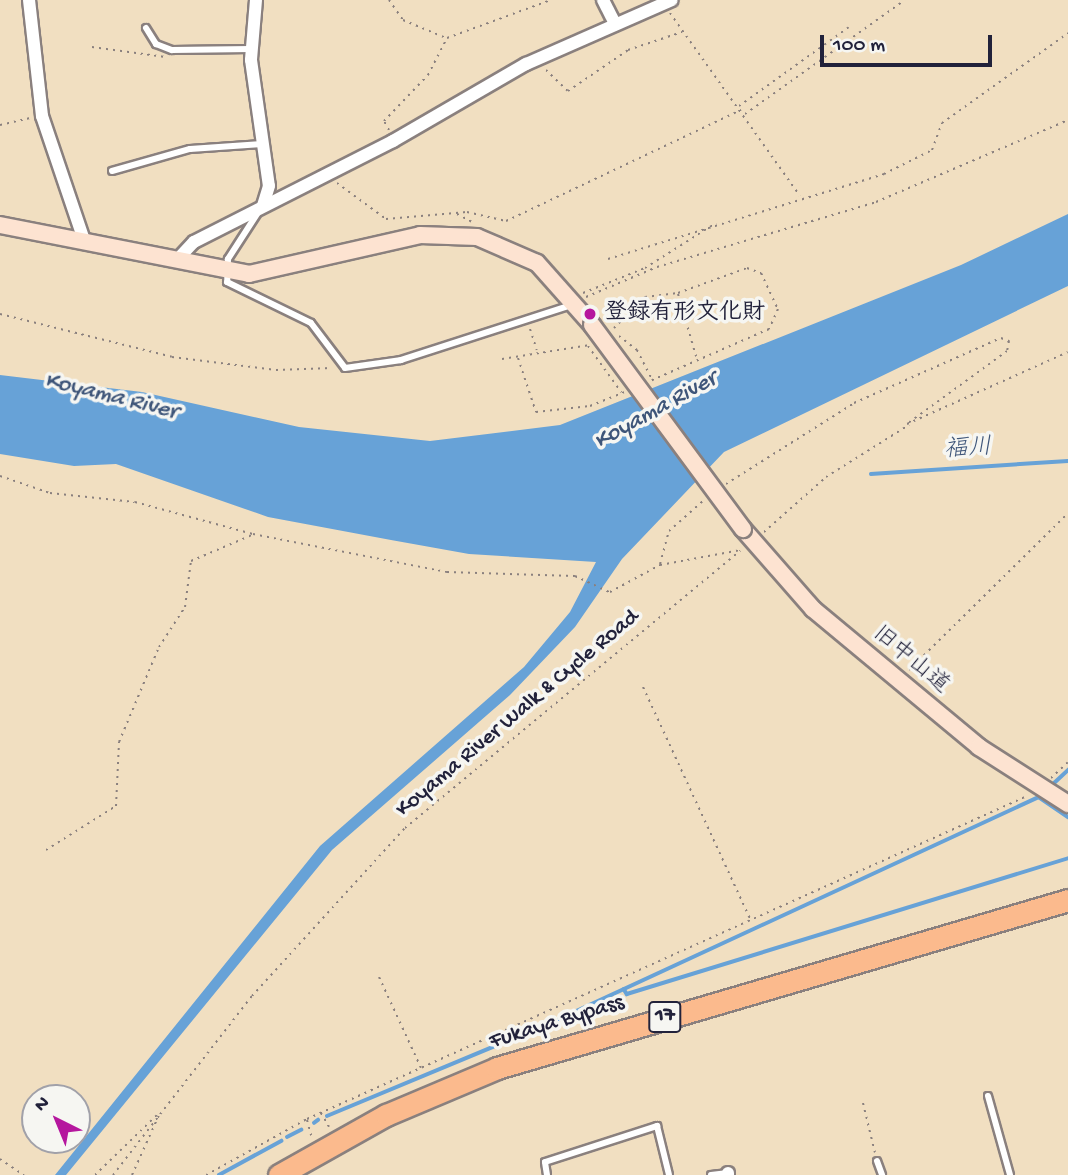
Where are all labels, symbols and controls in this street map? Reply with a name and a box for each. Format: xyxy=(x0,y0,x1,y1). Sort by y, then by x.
scale bar xyxy=(823,21,995,65)
text: 100 m xyxy=(833,34,885,59)
place label: 登録有形文化財 xyxy=(604,300,765,328)
marker: 登録有形文化財 xyxy=(582,306,598,322)
water label: Koyama River xyxy=(590,365,722,457)
water label: Koyama River xyxy=(41,367,181,427)
water label: 福川 xyxy=(943,434,993,466)
street label: Koyama River Walk & Cycle Road xyxy=(391,604,645,824)
street label: 旧中山道 xyxy=(866,621,954,701)
street label: Fukaya Bypass xyxy=(486,989,628,1057)
road number: 17 xyxy=(648,1000,682,1034)
north arrow xyxy=(21,1084,91,1154)
text: N xyxy=(30,1092,55,1117)

